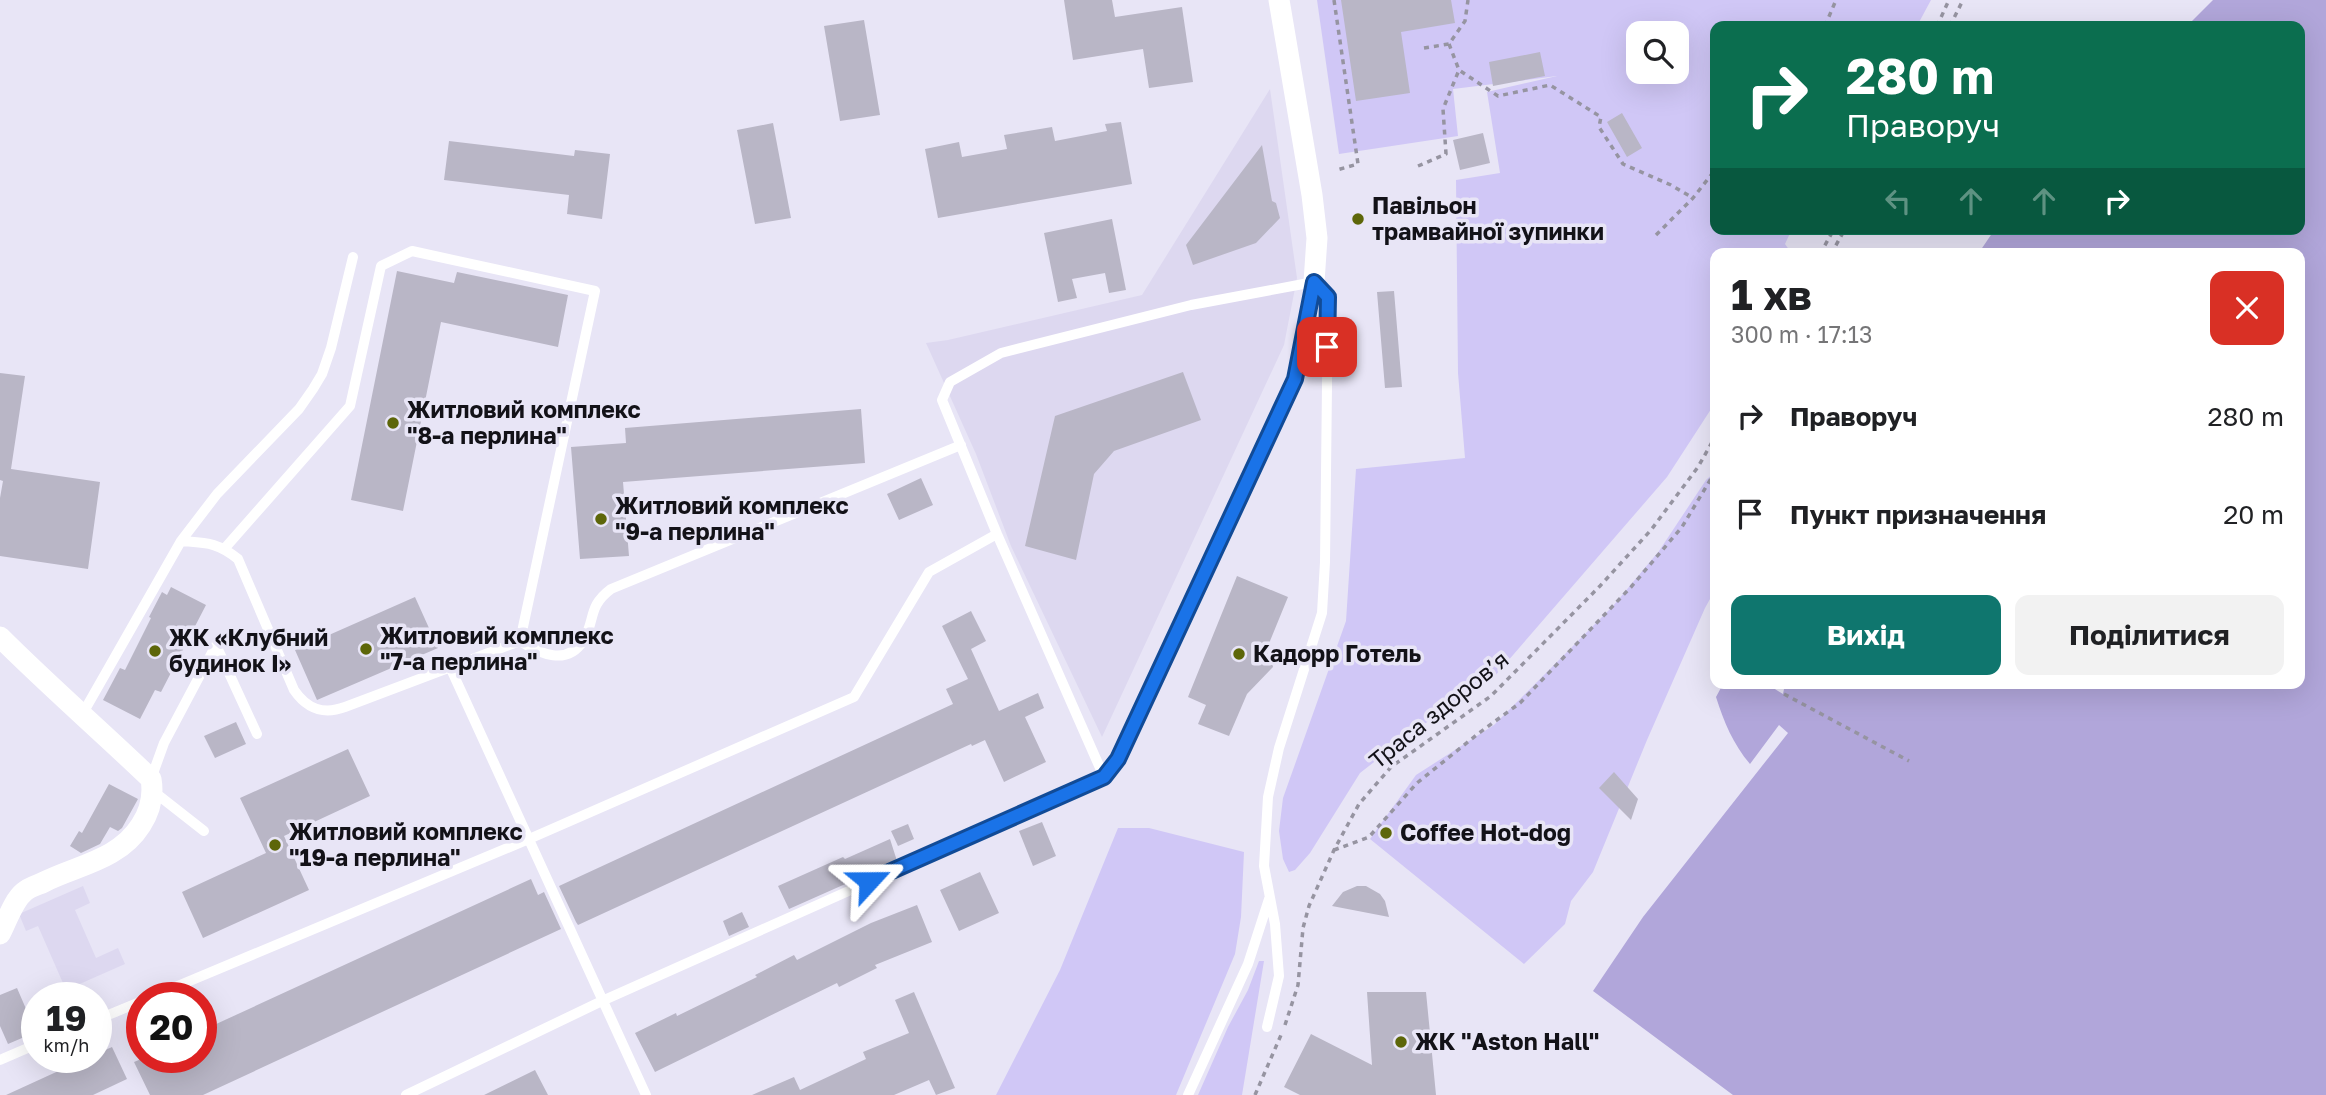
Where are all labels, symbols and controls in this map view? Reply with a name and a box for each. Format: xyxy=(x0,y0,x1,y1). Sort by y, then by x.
map controls xyxy=(1626,21,1689,84)
button: search xyxy=(1626,21,1689,84)
text: 280 m xyxy=(1846,46,1994,105)
icon: right xyxy=(1731,49,1822,140)
text: Праворуч xyxy=(1846,106,2000,144)
icon: left xyxy=(1879,182,1917,220)
icon: ahead xyxy=(1952,182,1990,220)
icon: ahead xyxy=(2025,182,2063,220)
icon: right xyxy=(2098,182,2136,220)
place label: Павільон трамвайної зупинки xyxy=(1372,191,1604,245)
marker: Павільон трамвайної зупинки xyxy=(1350,211,1366,227)
text: 1 хв xyxy=(1731,269,1812,319)
button: close xyxy=(2210,271,2284,345)
pin xyxy=(1297,317,1357,377)
text: 300 m · 17:13 xyxy=(1731,320,1872,348)
icon: arrive xyxy=(1308,328,1346,366)
place label: Житловий комплекс "8-а перлина" xyxy=(407,395,641,449)
icon: right xyxy=(1731,397,1769,435)
text: Праворуч xyxy=(1790,401,1918,432)
text: 280 m xyxy=(2207,401,2284,432)
marker: Житловий комплекс "8-а перлина" xyxy=(385,415,401,431)
place label: Житловий комплекс "9-а перлина" xyxy=(615,491,849,545)
icon: arrive xyxy=(1731,495,1769,533)
text: Пункт призначення xyxy=(1790,499,2046,530)
text: 20 m xyxy=(2223,499,2284,530)
marker: Житловий комплекс "9-а перлина" xyxy=(593,511,609,527)
button: Вихід xyxy=(1731,595,2001,675)
button: Поділитися xyxy=(2015,595,2284,675)
place label: Житловий комплекс "7-а перлина" xyxy=(380,621,614,675)
place label: ЖК «Клубний будинок I» xyxy=(169,623,328,677)
place label: Кадорр Готель xyxy=(1253,639,1422,667)
marker: Житловий комплекс "7-а перлина" xyxy=(358,641,374,657)
marker: ЖК «Клубний будинок I» xyxy=(147,643,163,659)
street label: Траса здоров’я xyxy=(1363,644,1514,774)
marker: Кадорр Готель xyxy=(1231,646,1247,662)
place label: Житловий комплекс "19-а перлина" xyxy=(289,817,523,871)
place label: Coffee Hot-dog xyxy=(1400,818,1571,846)
marker: Coffee Hot-dog xyxy=(1378,825,1394,841)
marker: Житловий комплекс "19-а перлина" xyxy=(267,837,283,853)
position arrow xyxy=(832,844,906,918)
speed limit sign: 20 xyxy=(126,982,217,1073)
text: 19 xyxy=(46,997,87,1039)
place label: ЖК "Aston Hall" xyxy=(1415,1027,1599,1055)
text: km/h xyxy=(44,1034,89,1056)
marker: ЖК "Aston Hall" xyxy=(1393,1034,1409,1050)

